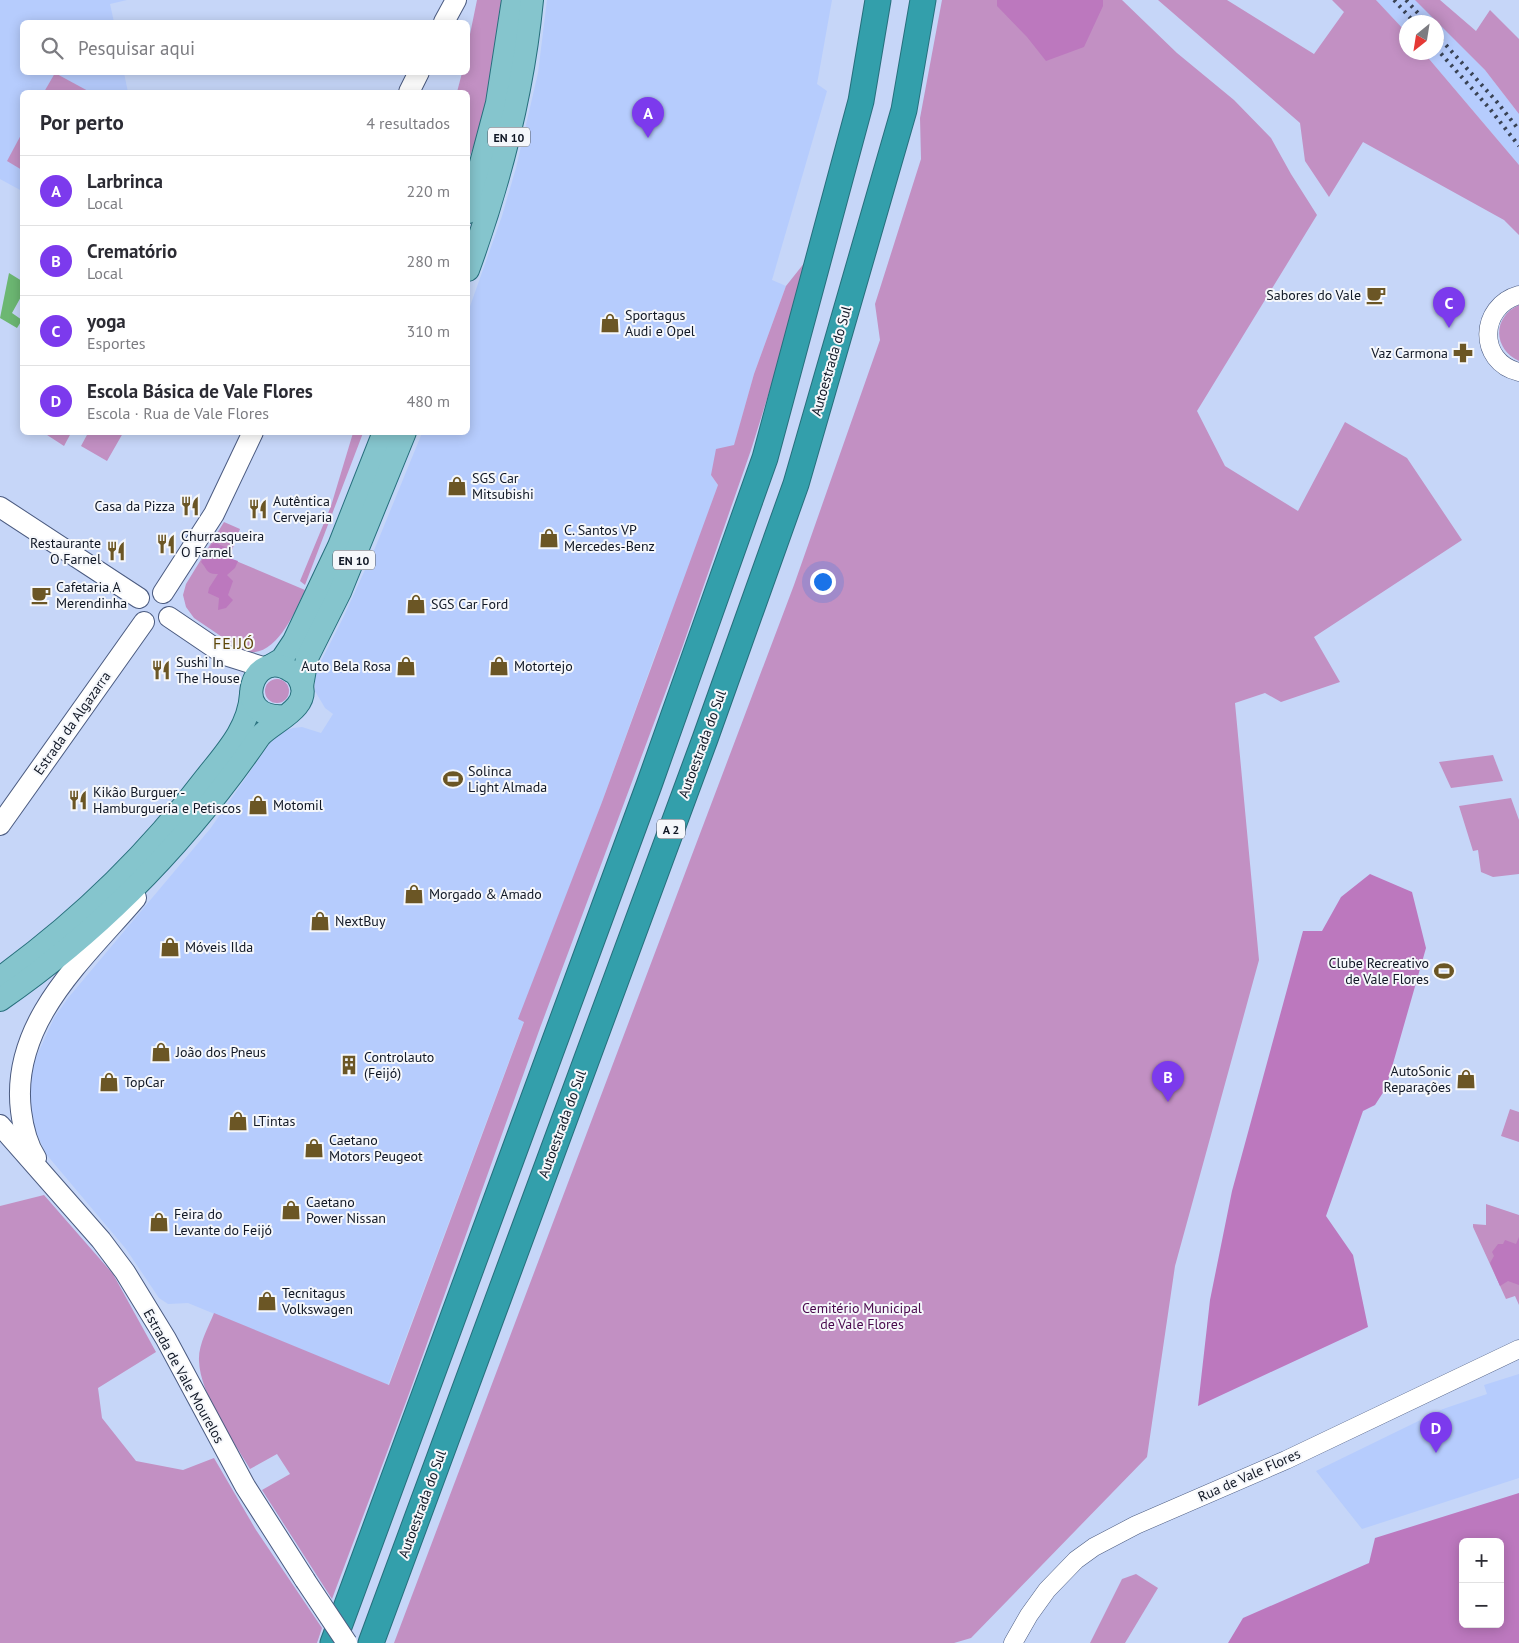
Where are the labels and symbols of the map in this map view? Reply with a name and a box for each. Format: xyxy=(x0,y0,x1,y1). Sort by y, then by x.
north arrow xyxy=(1399,15,1444,60)
pin: A xyxy=(632,97,664,138)
road number: EN 10 xyxy=(488,128,530,146)
cafe icon: Sabores do Vale xyxy=(1365,284,1387,306)
place label: Sabores do Vale xyxy=(1266,286,1361,304)
pin: C xyxy=(1433,287,1465,328)
street label: Autoestrada do Sul xyxy=(807,304,855,418)
place label: Sportagus Audi e Opel xyxy=(625,306,695,340)
shop icon: Sportagus Audi e Opel xyxy=(599,312,621,334)
pharmacy icon: Vaz Carmona xyxy=(1452,342,1474,364)
place label: Vaz Carmona xyxy=(1370,344,1448,362)
place label: SGS Car Mitsubishi xyxy=(472,469,534,503)
shop icon: SGS Car Mitsubishi xyxy=(446,475,468,497)
place label: Autêntica Cervejaria xyxy=(273,492,332,526)
restaurant icon: Casa da Pizza xyxy=(179,495,201,517)
place label: Casa da Pizza xyxy=(94,497,175,515)
restaurant icon: Autêntica Cervejaria xyxy=(247,498,269,520)
place label: C. Santos VP Mercedes-Benz xyxy=(564,521,655,555)
place label: Churrasqueira O Farnel xyxy=(181,527,264,561)
shop icon: C. Santos VP Mercedes-Benz xyxy=(538,527,560,549)
restaurant icon: Churrasqueira O Farnel xyxy=(155,533,177,555)
place label: Restaurante O Farnel xyxy=(30,534,101,568)
restaurant icon: Restaurante O Farnel xyxy=(105,540,127,562)
road number: EN 10 xyxy=(333,550,375,570)
your location xyxy=(810,569,836,595)
place label: Cafetaria A Merendinha xyxy=(56,578,127,612)
cafe icon: Cafetaria A Merendinha xyxy=(30,584,52,606)
shop icon: SGS Car Ford xyxy=(405,593,427,615)
place label: SGS Car Ford xyxy=(431,595,508,613)
district label: FEIJÓ xyxy=(213,633,255,653)
place label: Sushi In The House xyxy=(176,653,240,687)
shop icon: Auto Bela Rosa xyxy=(395,655,417,677)
shop icon: Motortejo xyxy=(488,655,510,677)
place label: Auto Bela Rosa xyxy=(301,657,391,675)
place label: Motortejo xyxy=(514,657,573,675)
restaurant icon: Sushi In The House xyxy=(150,659,172,681)
street label: Estrada da Algazarra xyxy=(30,668,114,778)
street label: Autoestrada do Sul xyxy=(674,688,730,800)
place label: Solinca Light Almada xyxy=(468,762,547,796)
sports icon: Solinca Light Almada xyxy=(442,768,464,790)
place label: Kikão Burguer - Hamburgueria e Petiscos xyxy=(93,783,241,817)
restaurant icon: Kikão Burguer - Hamburgueria e Petiscos xyxy=(67,789,89,811)
shop icon: Motomil xyxy=(247,794,269,816)
place label: Motomil xyxy=(273,796,323,814)
road number: A 2 xyxy=(657,820,685,839)
shop icon: Morgado & Amado xyxy=(403,883,425,905)
place label: Morgado & Amado xyxy=(429,885,542,903)
shop icon: NextBuy xyxy=(309,910,331,932)
place label: NextBuy xyxy=(335,912,386,930)
shop icon: Móveis Ilda xyxy=(159,936,181,958)
place label: Móveis Ilda xyxy=(185,938,253,956)
place label: Clube Recreativo de Vale Flores xyxy=(1329,954,1429,988)
sports icon: Clube Recreativo de Vale Flores xyxy=(1433,960,1455,982)
shop icon: João dos Pneus xyxy=(150,1041,172,1063)
place label: João dos Pneus xyxy=(175,1043,266,1061)
place label: Controlauto (Feijó) xyxy=(364,1048,434,1082)
building icon: Controlauto (Feijó) xyxy=(338,1054,360,1076)
pin: B xyxy=(1152,1061,1184,1102)
place label: AutoSonic Reparações xyxy=(1384,1062,1451,1096)
street label: Autoestrada do Sul xyxy=(534,1068,590,1180)
shop icon: AutoSonic Reparações xyxy=(1455,1068,1477,1090)
shop icon: TopCar xyxy=(98,1071,120,1093)
place label: TopCar xyxy=(124,1073,165,1091)
shop icon: LTintas xyxy=(227,1110,249,1132)
place label: LTintas xyxy=(253,1112,295,1130)
place label: Caetano Motors Peugeot xyxy=(329,1131,423,1165)
shop icon: Caetano Motors Peugeot xyxy=(303,1137,325,1159)
place label: Caetano Power Nissan xyxy=(306,1193,386,1227)
shop icon: Caetano Power Nissan xyxy=(280,1199,302,1221)
place label: Feira do Levante do Feijó xyxy=(174,1205,272,1239)
shop icon: Feira do Levante do Feijó xyxy=(148,1211,170,1233)
place label: Tecnitagus Volkswagen xyxy=(281,1284,353,1318)
shop icon: Tecnitagus Volkswagen xyxy=(256,1290,278,1312)
park label: Cemitério Municipal de Vale Flores xyxy=(802,1299,922,1333)
street label: Estrada de Vale Mourelos xyxy=(140,1306,228,1446)
pin: D xyxy=(1420,1412,1452,1453)
street label: Rua de Vale Flores xyxy=(1195,1444,1303,1506)
street label: Autoestrada do Sul xyxy=(394,1448,450,1560)

